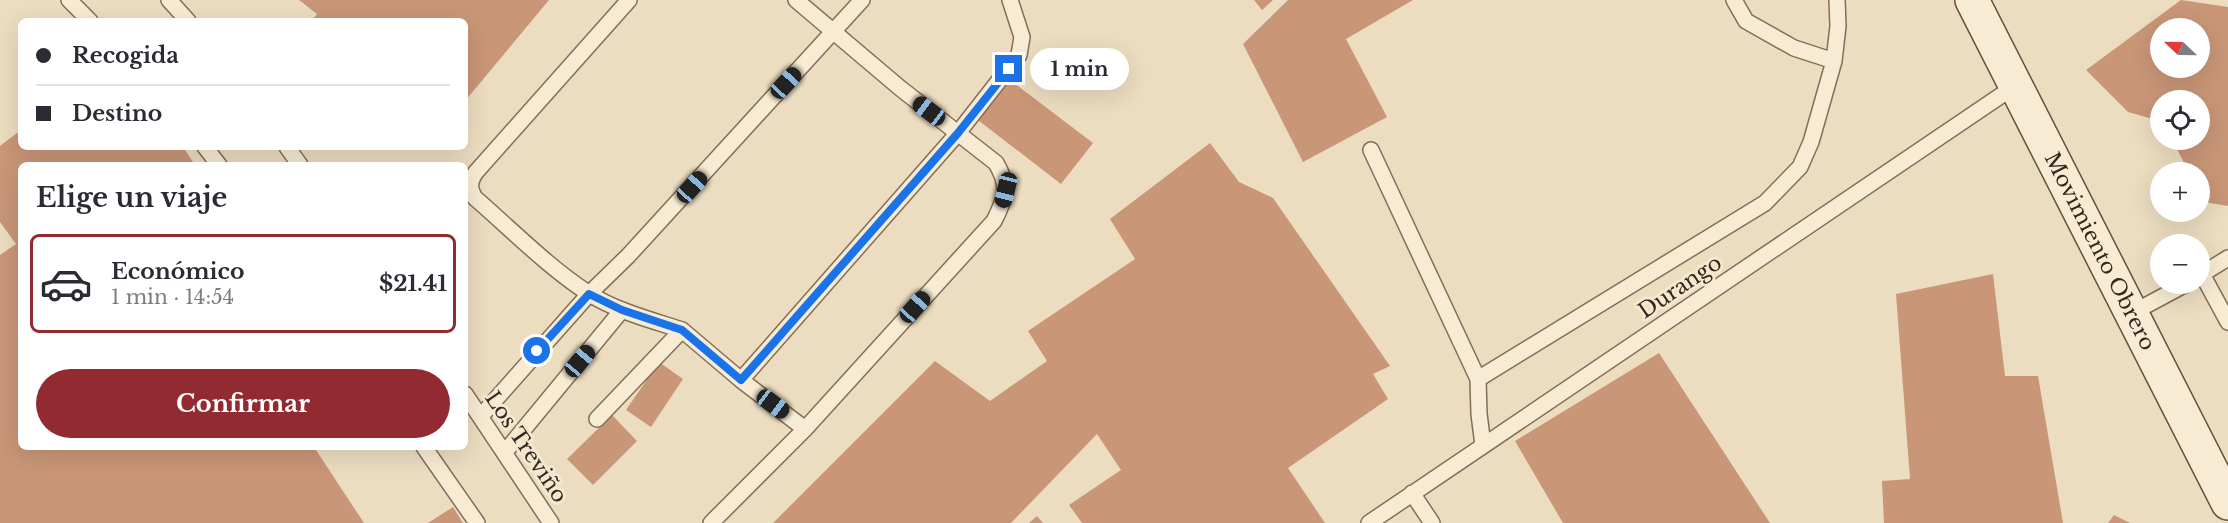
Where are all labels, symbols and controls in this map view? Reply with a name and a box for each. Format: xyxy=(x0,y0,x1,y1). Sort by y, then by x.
north arrow xyxy=(2150,18,2210,78)
map controls xyxy=(2150,18,2210,294)
text: Recogida xyxy=(72,42,179,69)
callout: 1 min xyxy=(1030,48,1129,90)
route end xyxy=(995,55,1022,82)
text: 1 min xyxy=(1051,57,1108,81)
car xyxy=(767,64,805,102)
button: locate xyxy=(2150,90,2210,150)
car xyxy=(909,93,949,129)
text: Destino xyxy=(72,100,162,127)
street label: Movimiento Obrero xyxy=(2039,148,2161,355)
button: + xyxy=(2150,162,2210,222)
car xyxy=(673,168,711,206)
car xyxy=(993,170,1019,210)
text: Elige un viaje xyxy=(36,181,227,214)
button: − xyxy=(2150,234,2210,294)
street label: Durango xyxy=(1633,250,1727,324)
icon: car xyxy=(39,257,93,311)
text: Económico xyxy=(111,258,244,285)
text: $21.41 xyxy=(379,270,447,297)
text: 1 min · 14:54 xyxy=(111,285,234,309)
car xyxy=(896,288,934,326)
route start xyxy=(523,337,550,364)
car xyxy=(562,341,598,381)
button: Confirmar xyxy=(36,369,450,438)
street label: Los Treviño xyxy=(479,386,573,508)
car xyxy=(753,386,793,422)

